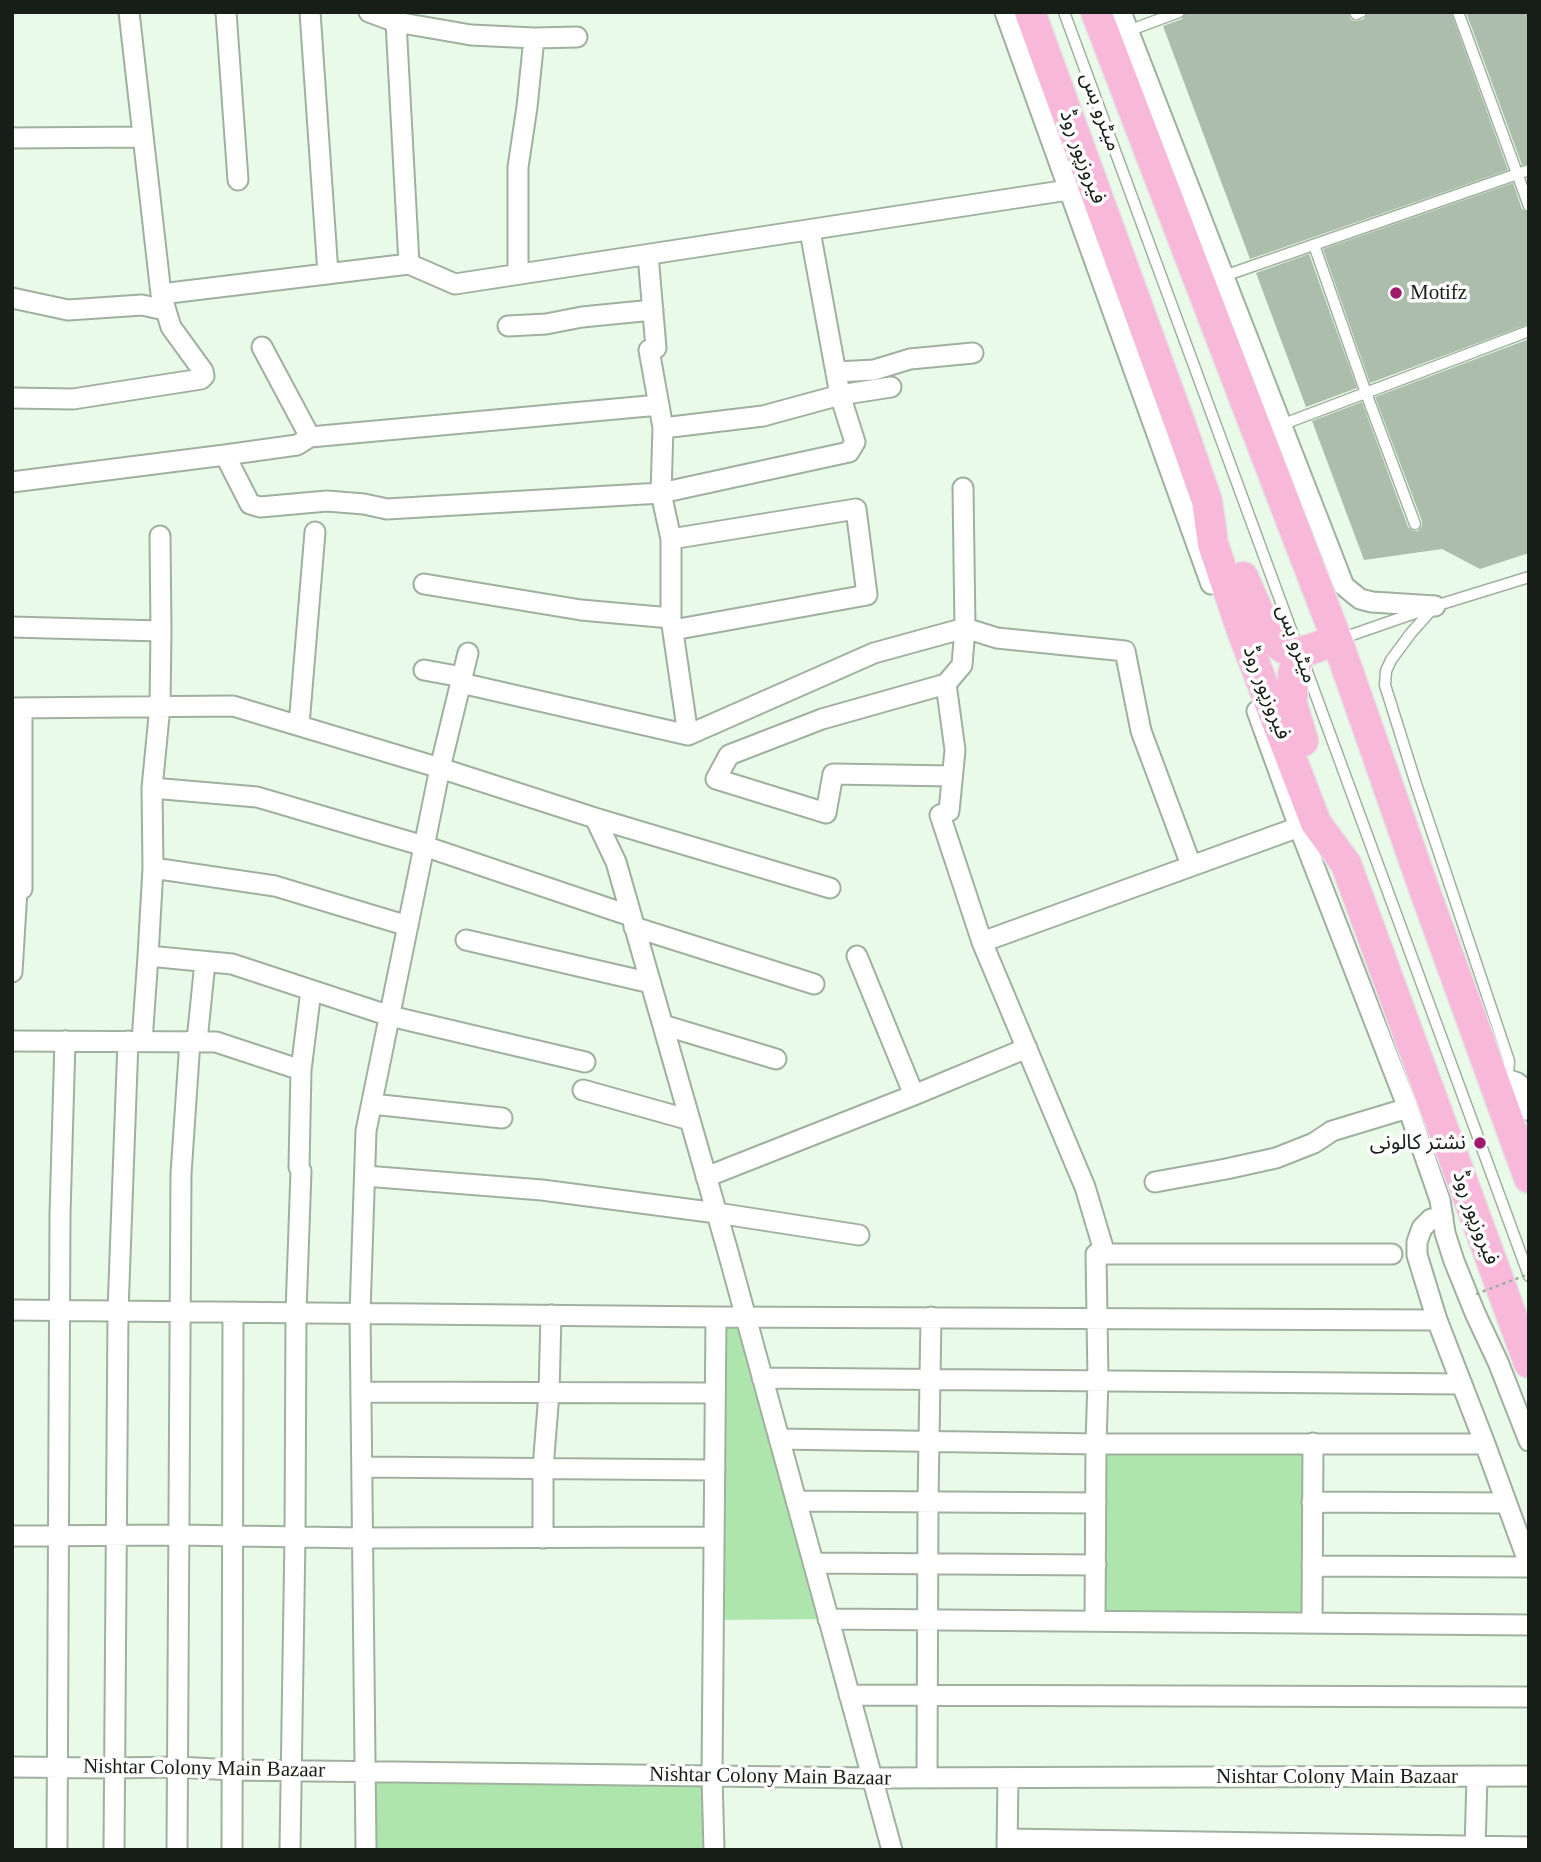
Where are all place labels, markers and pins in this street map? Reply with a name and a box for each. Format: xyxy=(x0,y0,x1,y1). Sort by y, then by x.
place label: Motifz xyxy=(1410,280,1467,306)
marker: Motifz xyxy=(1388,285,1404,301)
place label: نشتر کالونی xyxy=(1370,1130,1466,1156)
marker: نشتر کالونی xyxy=(1472,1135,1488,1151)

